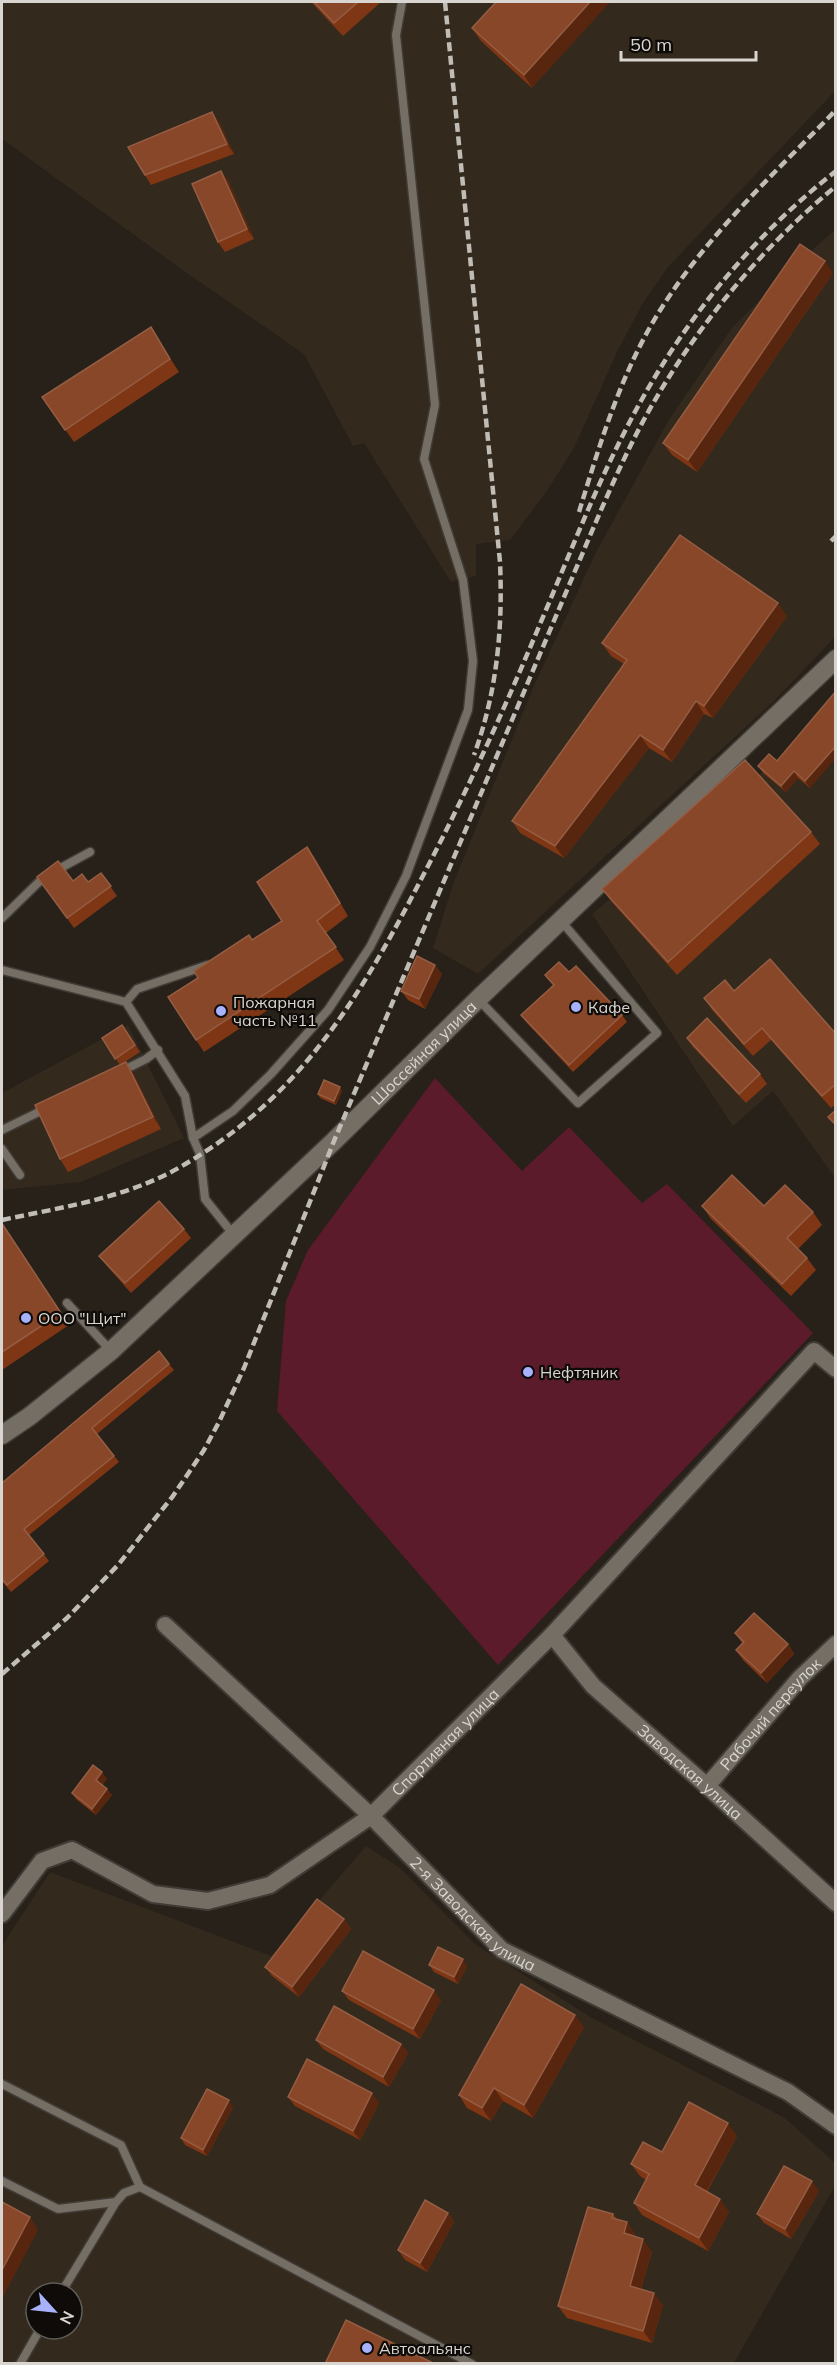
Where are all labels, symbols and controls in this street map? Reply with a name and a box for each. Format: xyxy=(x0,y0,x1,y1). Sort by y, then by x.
scale bar xyxy=(621,24,756,62)
text: 50 m xyxy=(630,33,672,56)
place label: Пожарная часть №11 xyxy=(233,992,317,1030)
street label: Шоссейная улица xyxy=(367,996,481,1109)
place label: Кафе xyxy=(588,997,630,1017)
marker: Кафе xyxy=(569,1000,583,1014)
marker: Пожарная часть №11 xyxy=(214,1004,228,1018)
place label: ООО "Щит" xyxy=(38,1308,127,1328)
marker: ООО "Щит" xyxy=(19,1311,33,1325)
place label: Нефтяник xyxy=(540,1362,618,1382)
marker: Нефтяник xyxy=(521,1365,535,1379)
street label: Рабочий переулок xyxy=(715,1653,825,1774)
street label: Спортивная улица xyxy=(387,1684,503,1800)
street label: Заводская улица xyxy=(633,1720,747,1824)
street label: 2-я Заводская улица xyxy=(406,1852,539,1975)
north arrow xyxy=(24,2281,84,2341)
text: N xyxy=(56,2308,79,2328)
place label: Автоальянс xyxy=(379,2338,471,2358)
marker: Автоальянс xyxy=(360,2341,374,2355)

